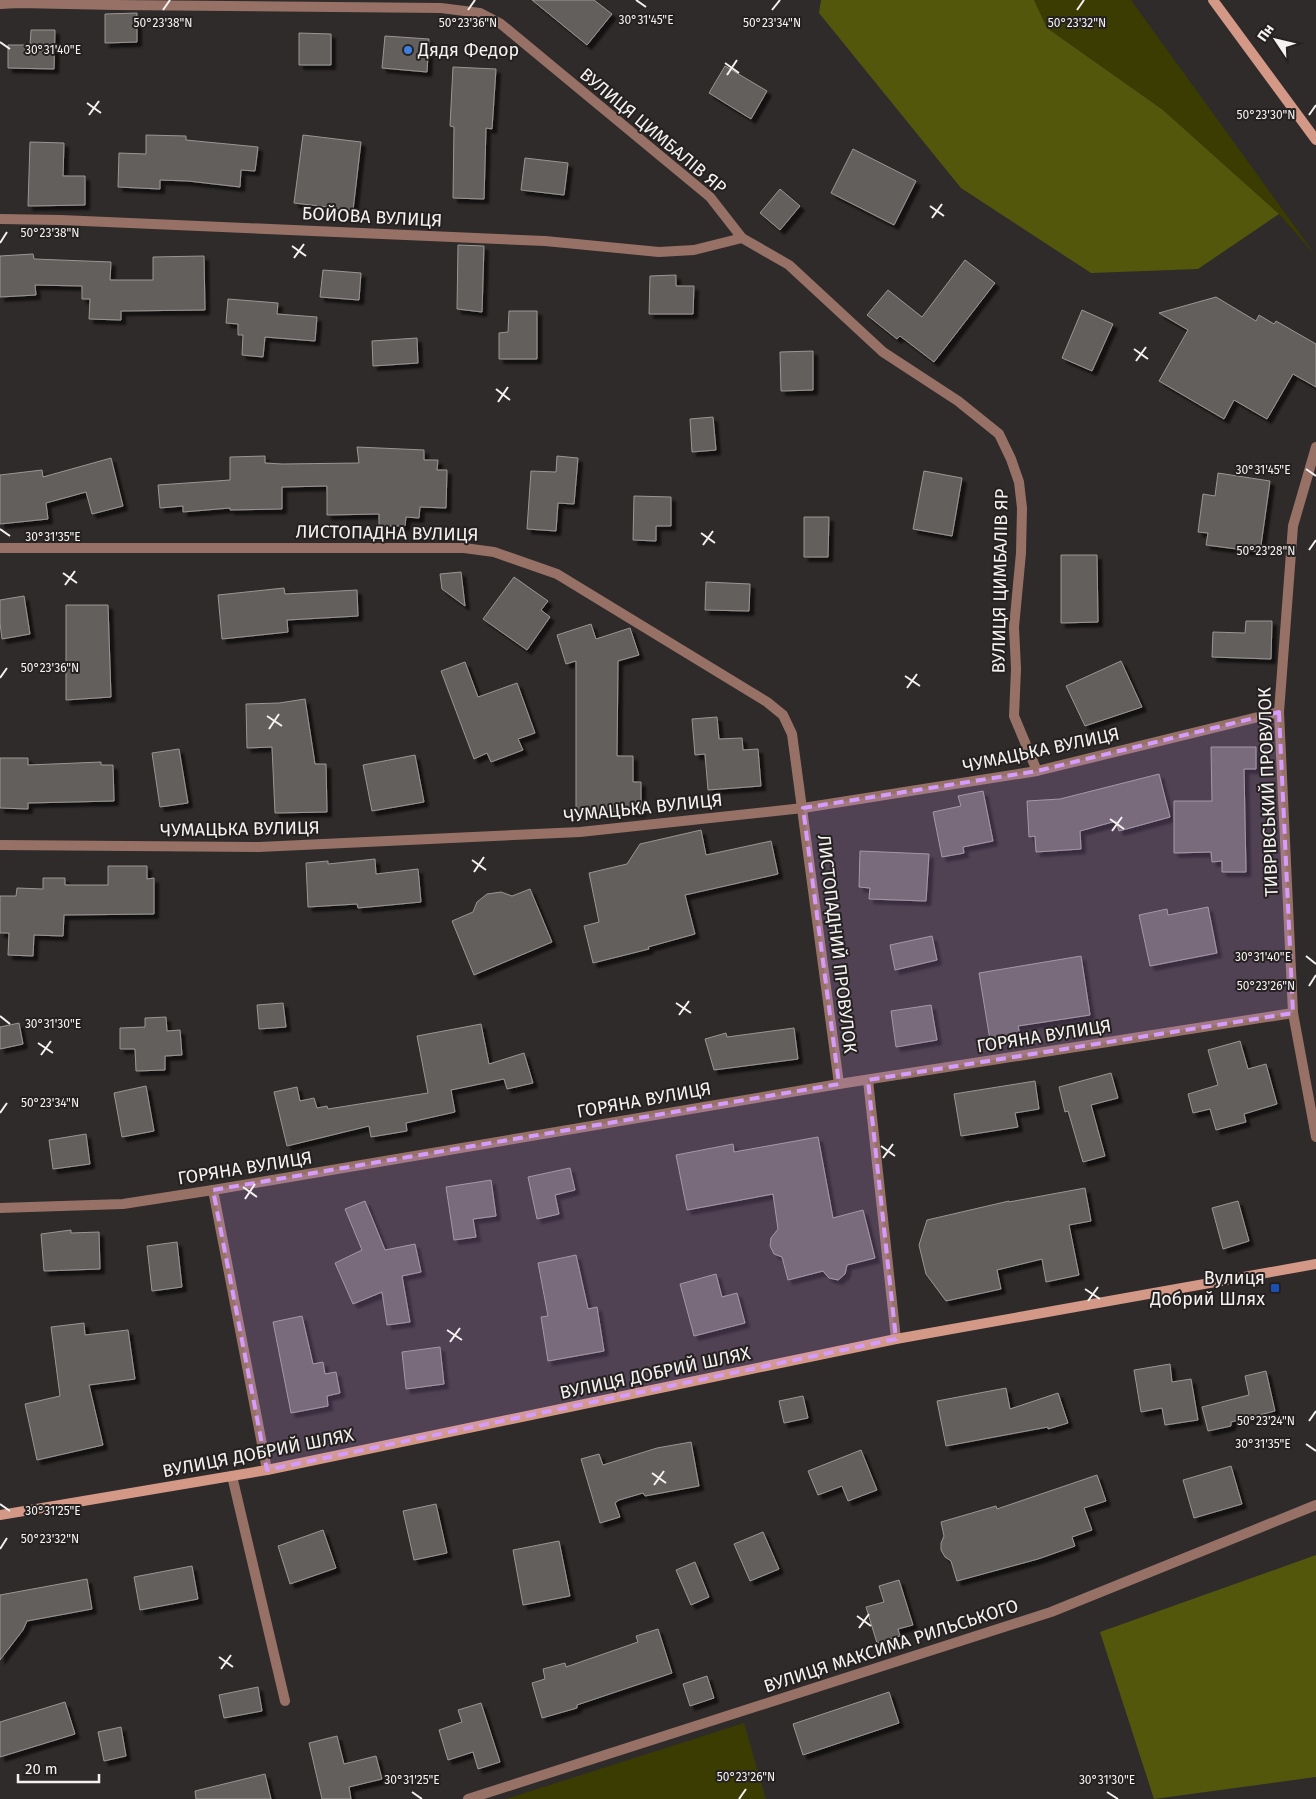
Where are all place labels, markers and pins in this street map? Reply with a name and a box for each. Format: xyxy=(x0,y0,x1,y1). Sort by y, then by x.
place label: Дядя Федор xyxy=(417,39,519,61)
marker: Дядя Федор xyxy=(402,44,414,56)
place label: Вулиця Добрий Шлях xyxy=(1149,1267,1265,1310)
marker: Вулиця Добрий Шлях xyxy=(1269,1282,1281,1294)

